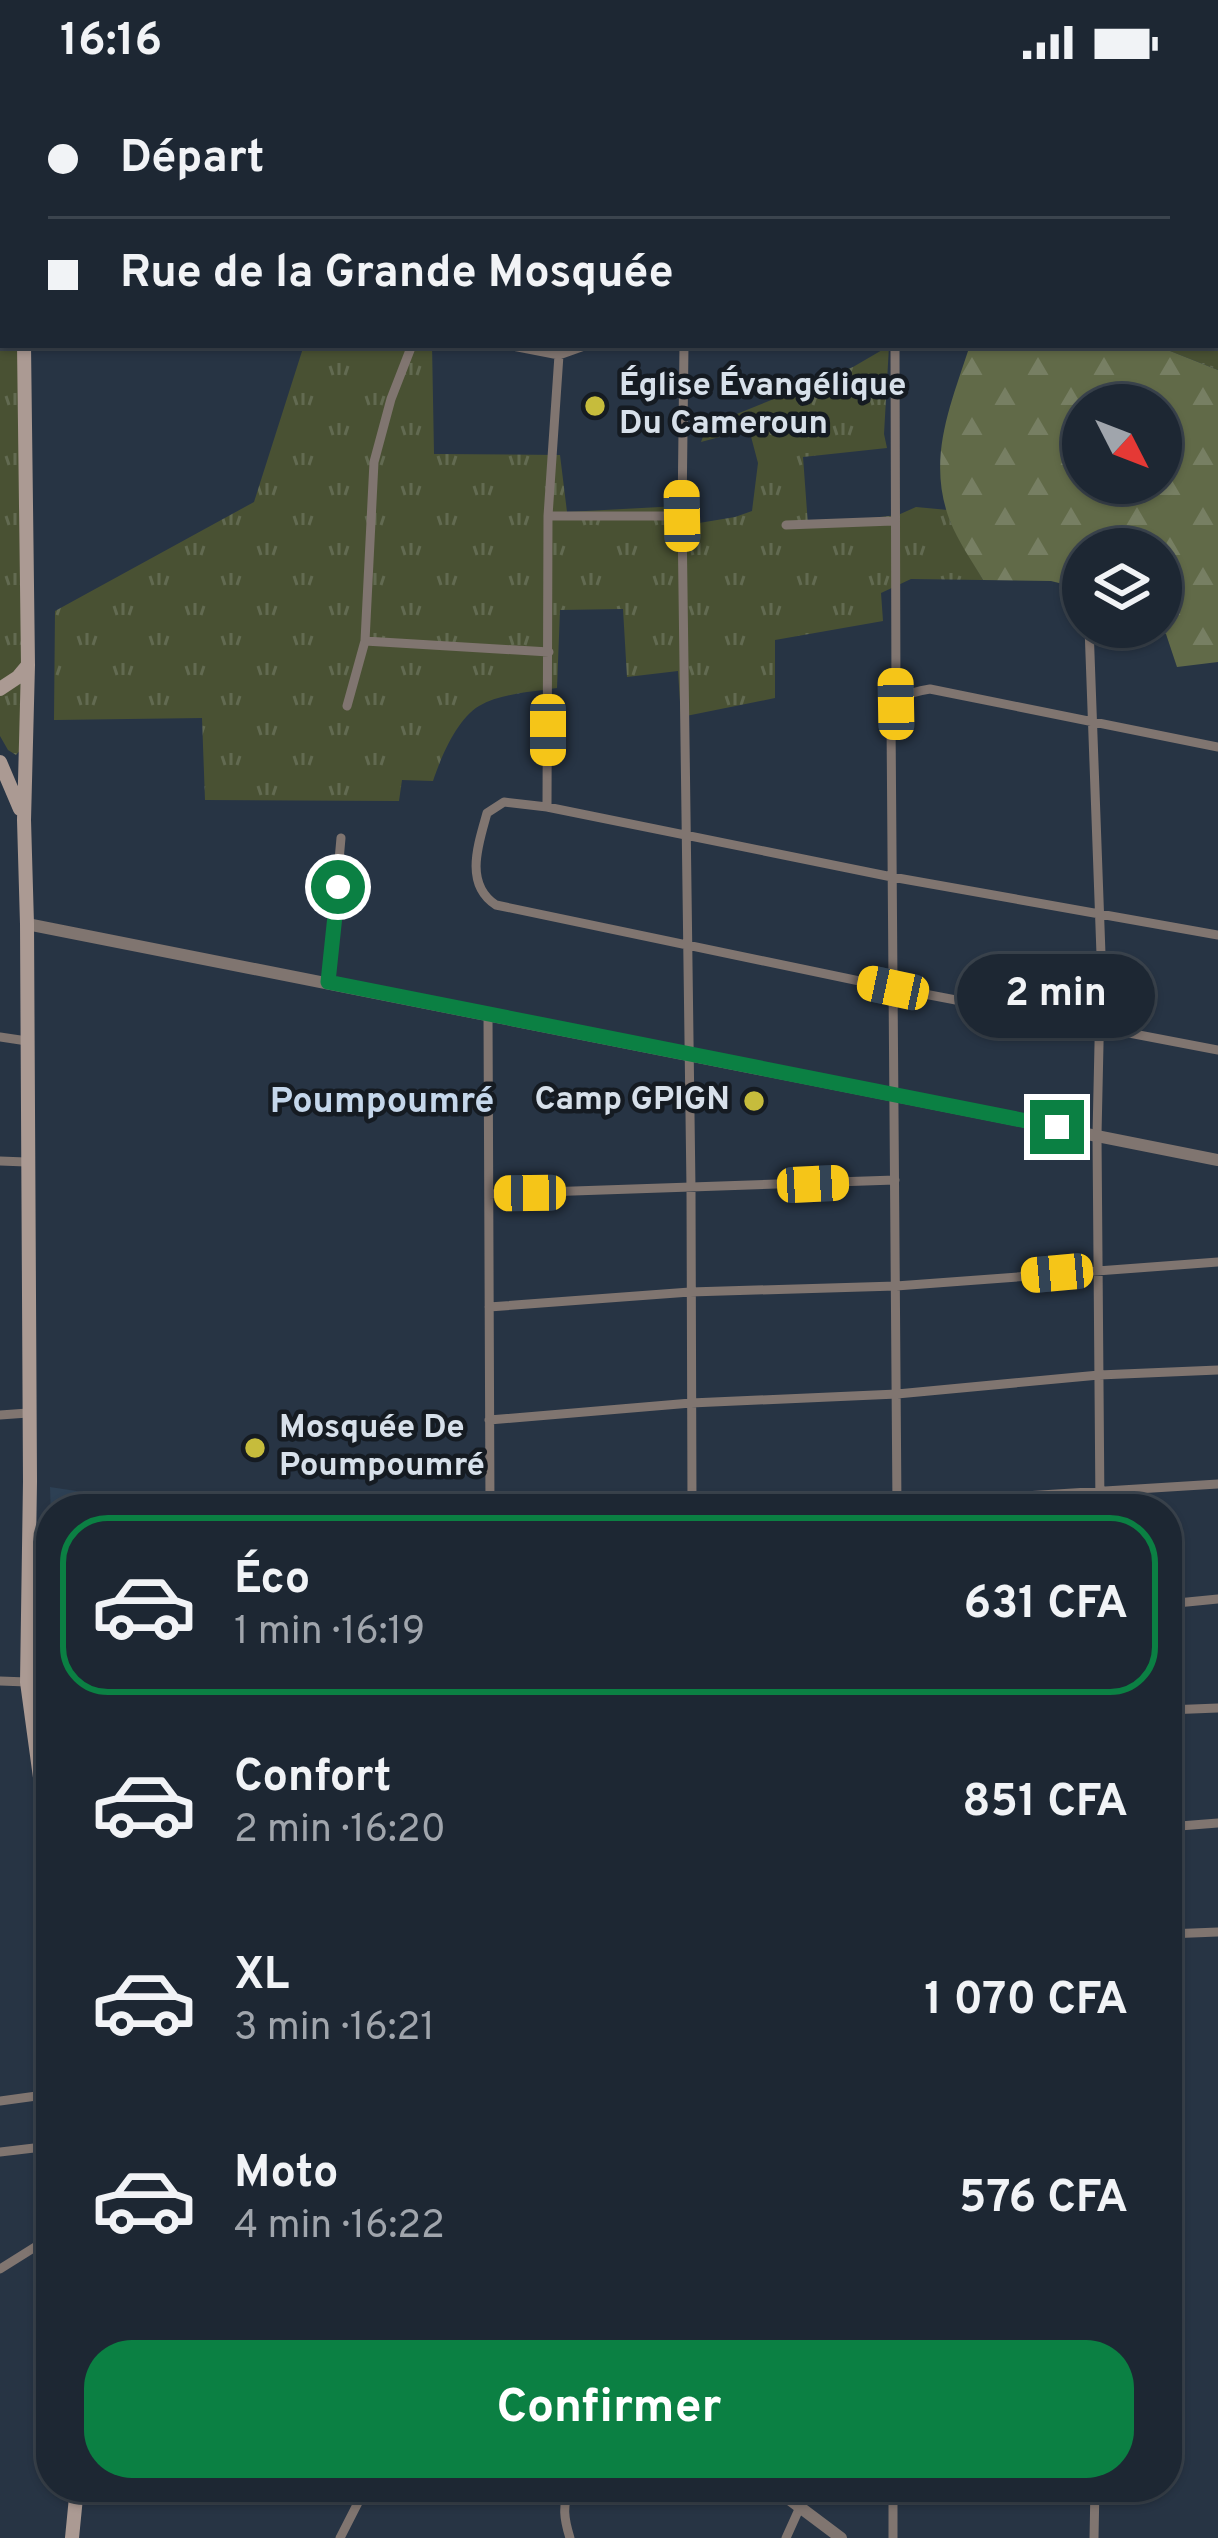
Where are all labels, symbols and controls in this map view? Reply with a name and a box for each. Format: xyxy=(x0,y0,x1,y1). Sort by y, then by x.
text: 16:16 xyxy=(60,14,162,71)
text: Départ xyxy=(120,131,265,188)
text: Rue de la Grande Mosquée xyxy=(120,246,673,303)
place label: Église Évangélique Du Cameroun xyxy=(619,365,906,446)
north arrow xyxy=(1062,384,1182,504)
map controls xyxy=(1062,384,1182,648)
marker: Église Évangélique Du Cameroun xyxy=(582,393,608,419)
car xyxy=(663,480,701,552)
button: layers xyxy=(1062,528,1182,648)
car xyxy=(877,668,915,740)
car xyxy=(530,694,566,766)
route start xyxy=(311,860,365,914)
callout: 2 min xyxy=(958,953,1156,1037)
car xyxy=(854,963,932,1013)
text: 2 min xyxy=(1005,971,1107,1020)
district label: Poumpoumré xyxy=(270,1080,494,1126)
place label: Camp GPIGN xyxy=(534,1080,730,1122)
marker: Camp GPIGN xyxy=(741,1088,767,1114)
route end xyxy=(1030,1100,1084,1154)
car xyxy=(776,1164,850,1204)
car xyxy=(494,1174,566,1212)
car xyxy=(1020,1252,1094,1294)
place label: Mosquée De Poumpoumré xyxy=(279,1408,485,1488)
marker: Mosquée De Poumpoumré xyxy=(242,1435,268,1461)
icon: car xyxy=(90,1551,198,1659)
text: Éco xyxy=(234,1552,310,1609)
text: 631 CFA xyxy=(964,1577,1128,1634)
text: 1 min · 16:19 xyxy=(234,1609,425,1658)
icon: car xyxy=(90,1749,198,1857)
text: Confort xyxy=(234,1750,391,1807)
text: 851 CFA xyxy=(962,1775,1128,1832)
text: 2 min · 16:20 xyxy=(234,1807,446,1856)
icon: car xyxy=(90,1947,198,2055)
text: XL xyxy=(234,1948,289,2005)
text: 1 070 CFA xyxy=(924,1973,1128,2030)
text: 3 min · 16:21 xyxy=(234,2005,435,2054)
icon: car xyxy=(90,2145,198,2253)
text: Moto xyxy=(234,2146,338,2203)
text: 576 CFA xyxy=(959,2171,1128,2228)
text: 4 min · 16:22 xyxy=(234,2203,445,2252)
button: Confirmer xyxy=(84,2340,1134,2478)

